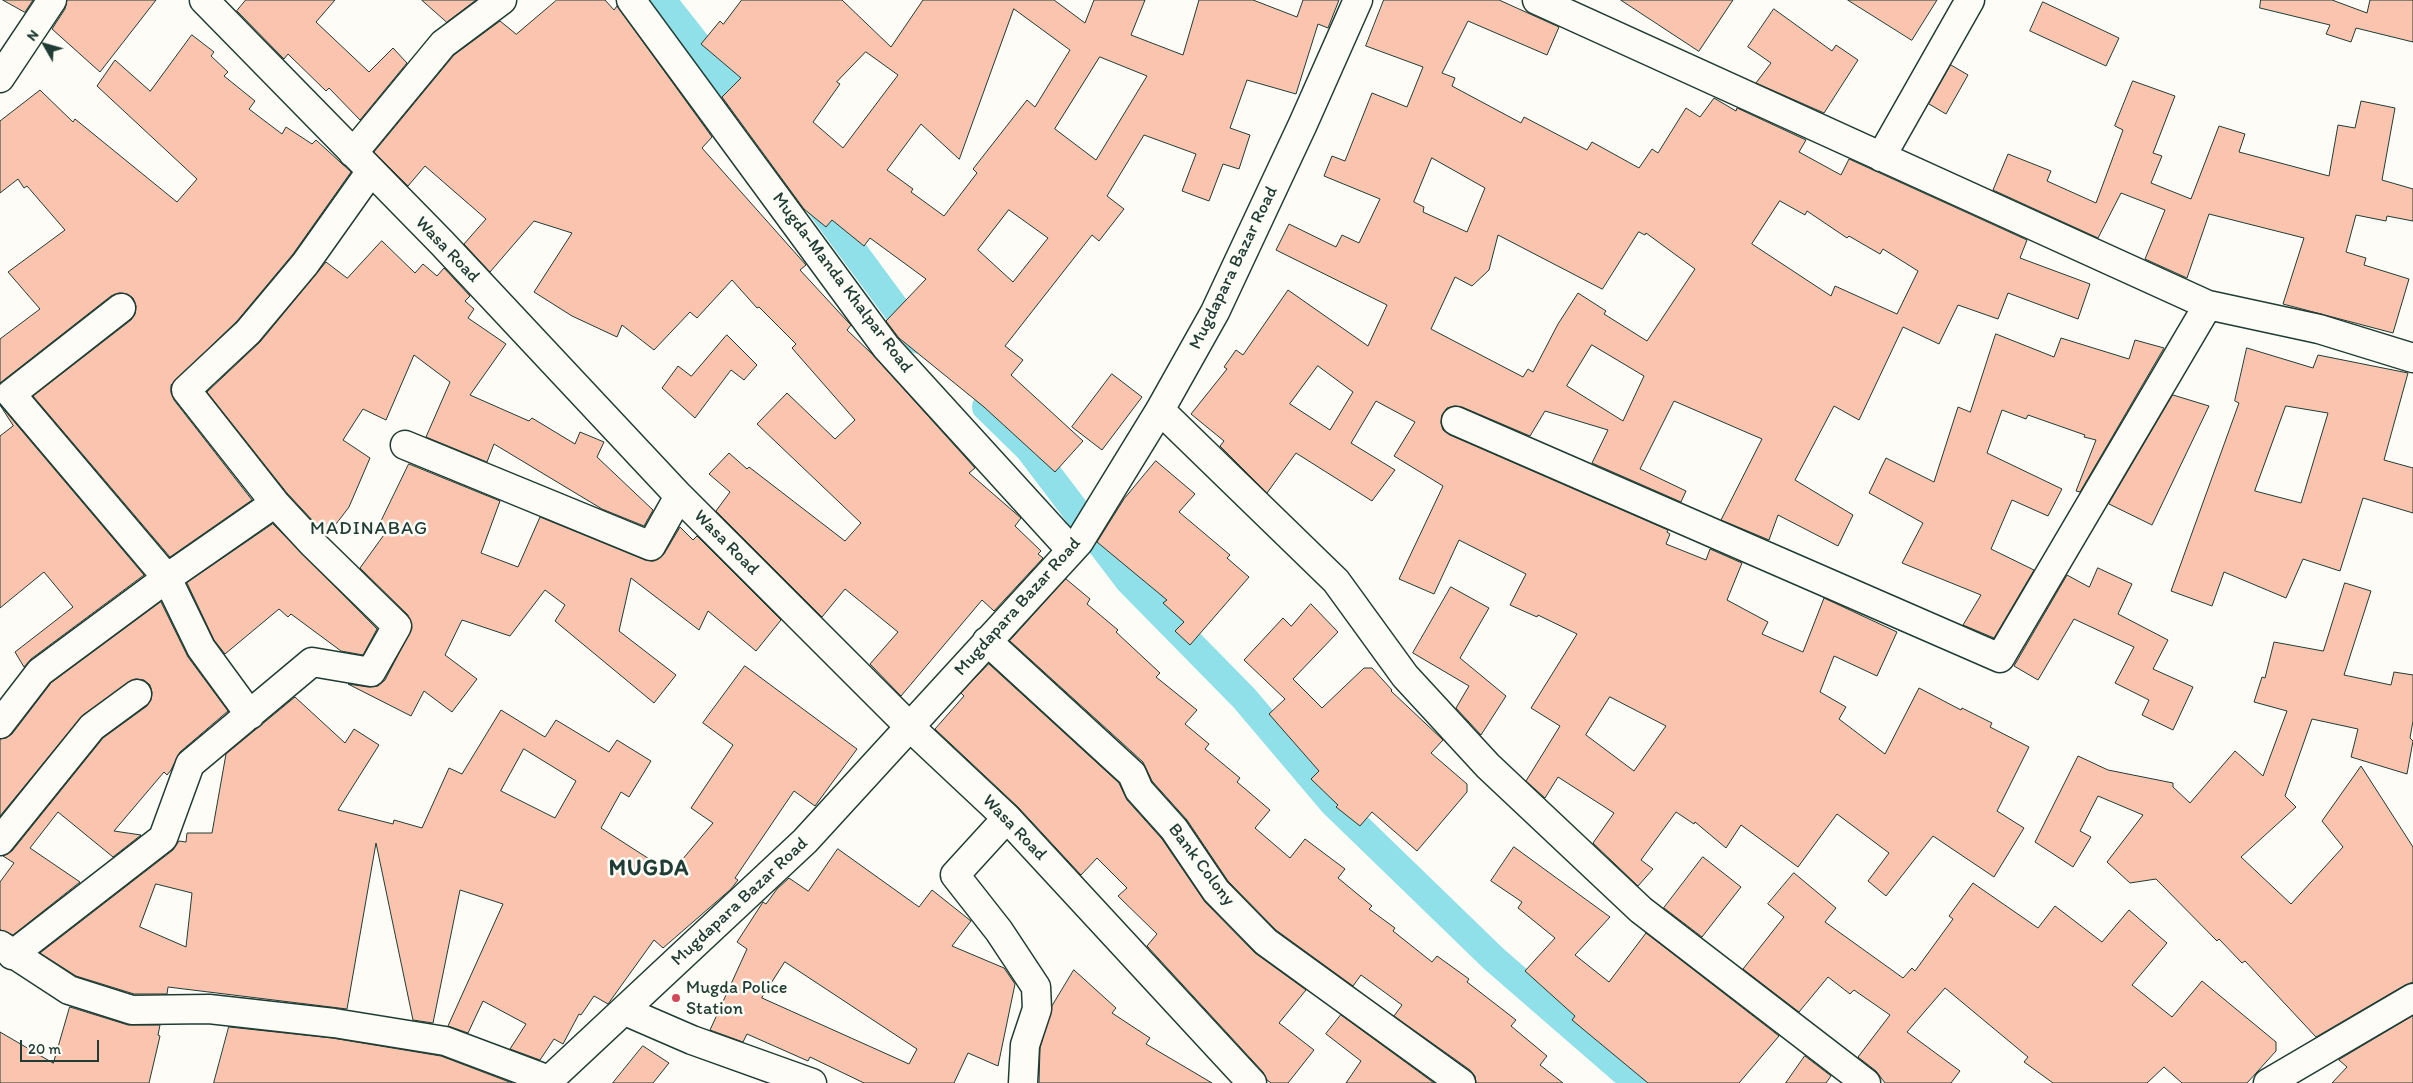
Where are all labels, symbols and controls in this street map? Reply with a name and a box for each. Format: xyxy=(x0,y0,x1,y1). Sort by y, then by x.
north arrow xyxy=(20,20,70,70)
text: N xyxy=(23,27,42,44)
street label: Mugdapara Bazar Road xyxy=(1185,183,1283,353)
street label: Mugda-Manda Khalpar Road xyxy=(767,188,917,378)
street label: Wasa Road xyxy=(410,212,484,288)
street label: Wasa Road xyxy=(689,506,763,580)
district label: MADINABAG xyxy=(310,518,428,540)
street label: Mugdapara Bazar Road xyxy=(950,533,1086,681)
street label: Wasa Road xyxy=(977,790,1051,866)
street label: Bank Colony xyxy=(1163,820,1239,910)
street label: Mugdapara Bazar Road xyxy=(667,833,813,971)
district label: MUGDA xyxy=(608,856,690,882)
place label: Mugda Police Station xyxy=(686,977,787,1020)
marker: Mugda Police Station xyxy=(670,992,682,1004)
scale bar xyxy=(22,1030,101,1062)
text: 20 m xyxy=(28,1040,61,1058)

